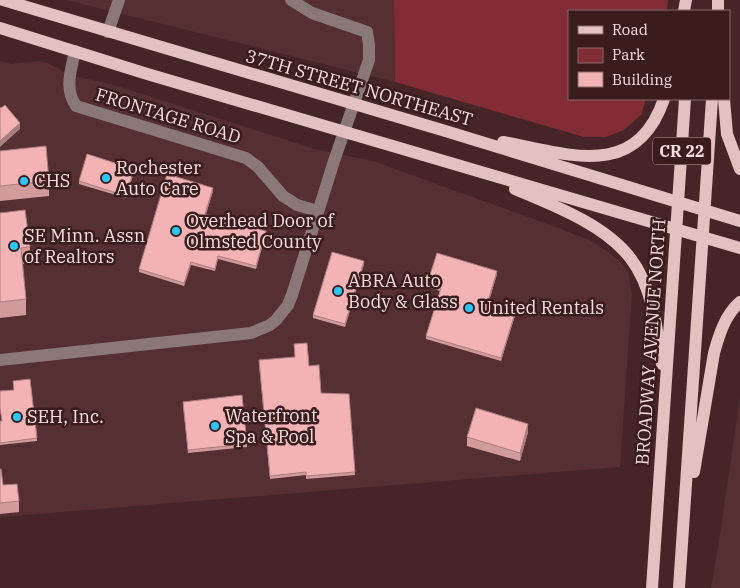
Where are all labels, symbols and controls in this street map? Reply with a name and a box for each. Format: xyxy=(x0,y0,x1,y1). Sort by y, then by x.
legend xyxy=(568,10,730,100)
text: Road xyxy=(612,20,648,39)
street label: 37TH STREET NORTHEAST xyxy=(243,44,476,131)
text: Park xyxy=(612,45,645,64)
text: Building xyxy=(612,70,672,89)
street label: FRONTAGE ROAD xyxy=(93,82,244,149)
road number: CR 22 xyxy=(653,138,711,164)
place label: Rochester Auto Care xyxy=(116,156,201,200)
place label: CHS xyxy=(34,169,70,192)
marker: Rochester Auto Care xyxy=(100,172,112,184)
marker: CHS xyxy=(18,175,30,187)
place label: Overhead Door of Olmsted County xyxy=(186,209,336,253)
street label: BROADWAY AVENUE NORTH xyxy=(630,218,671,466)
place label: SE Minn. Assn of Realtors xyxy=(24,224,145,268)
marker: Overhead Door of Olmsted County xyxy=(170,225,182,237)
marker: SE Minn. Assn of Realtors xyxy=(8,240,20,252)
place label: ABRA Auto Body & Glass xyxy=(348,269,458,313)
marker: ABRA Auto Body & Glass xyxy=(332,285,344,297)
place label: United Rentals xyxy=(479,296,604,319)
marker: United Rentals xyxy=(463,302,475,314)
place label: Waterfront Spa & Pool xyxy=(225,404,317,448)
place label: SEH, Inc. xyxy=(27,405,104,428)
marker: SEH, Inc. xyxy=(11,411,23,423)
marker: Waterfront Spa & Pool xyxy=(209,420,221,432)

